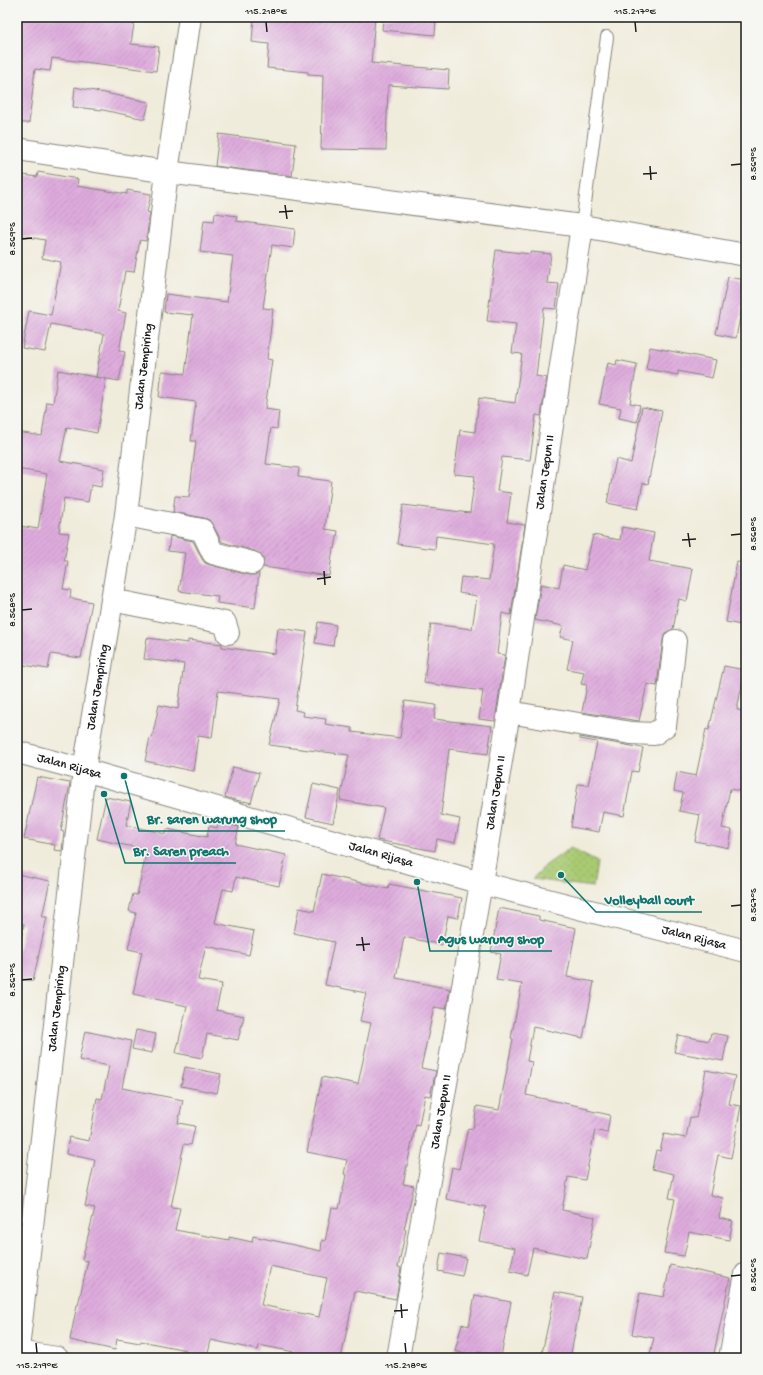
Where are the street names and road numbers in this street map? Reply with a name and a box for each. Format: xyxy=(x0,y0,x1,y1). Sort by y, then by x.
street label: Jalan Jempiring xyxy=(131,322,156,410)
street label: Jalan Jepun II xyxy=(532,434,558,510)
street label: Jalan Jempiring xyxy=(83,643,112,731)
street label: Jalan Rijasa xyxy=(35,750,104,782)
street label: Jalan Jepun II xyxy=(482,754,509,831)
street label: Jalan Rijasa xyxy=(347,838,415,871)
street label: Jalan Rijasa xyxy=(660,922,729,953)
street label: Jalan Jempiring xyxy=(44,964,69,1052)
street label: Jalan Jepun II xyxy=(427,1073,455,1150)

